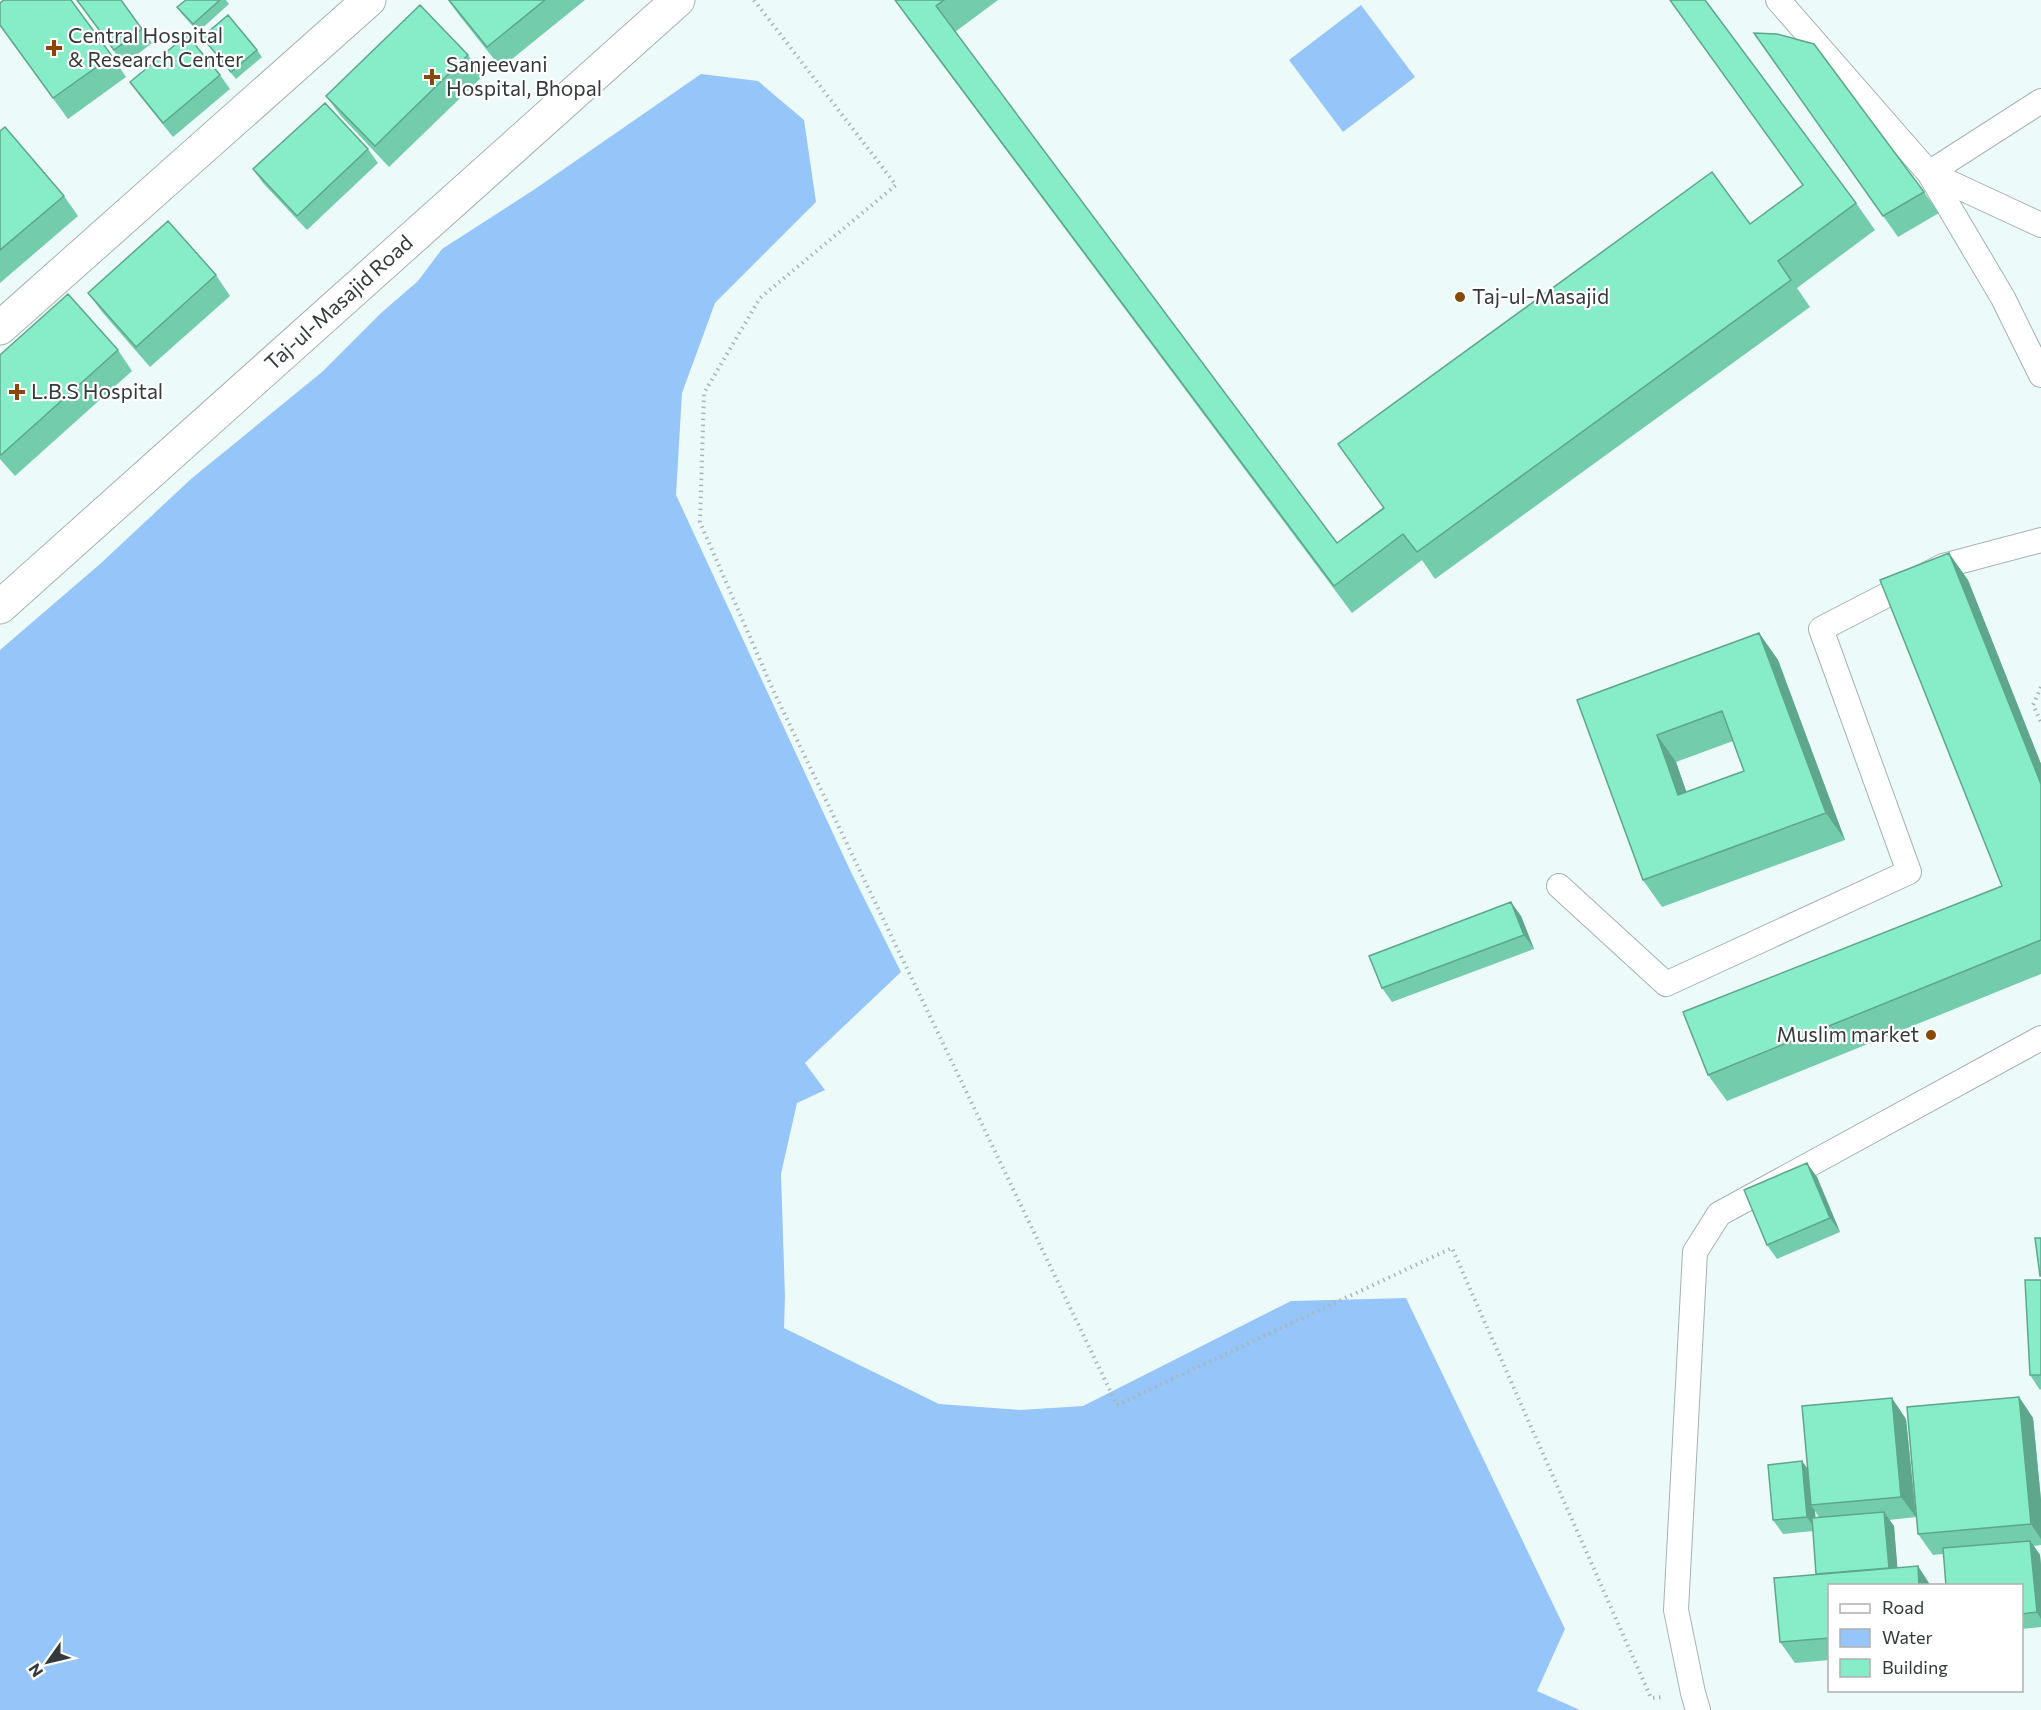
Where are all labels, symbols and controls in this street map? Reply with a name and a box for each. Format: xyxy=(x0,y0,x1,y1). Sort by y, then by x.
place label: Central Hospital & Research Center xyxy=(68,22,243,71)
marker: Central Hospital & Research Center xyxy=(45,39,63,57)
place label: Sanjeevani Hospital, Bhopal xyxy=(446,51,602,100)
marker: Sanjeevani Hospital, Bhopal xyxy=(423,68,441,86)
street label: Taj-ul-Masajid Road xyxy=(259,229,417,375)
place label: Taj-ul-Masajid xyxy=(1472,283,1609,308)
marker: Taj-ul-Masajid xyxy=(1453,290,1467,304)
place label: L.B.S Hospital xyxy=(31,378,163,403)
marker: L.B.S Hospital xyxy=(8,383,26,401)
place label: Muslim market xyxy=(1776,1021,1919,1046)
marker: Muslim market xyxy=(1924,1028,1938,1042)
legend xyxy=(1828,1584,2023,1692)
text: Road xyxy=(1882,1596,1924,1618)
text: Water xyxy=(1882,1626,1933,1648)
north arrow xyxy=(18,1632,78,1692)
text: Building xyxy=(1882,1656,1948,1678)
text: N xyxy=(24,1660,46,1681)

